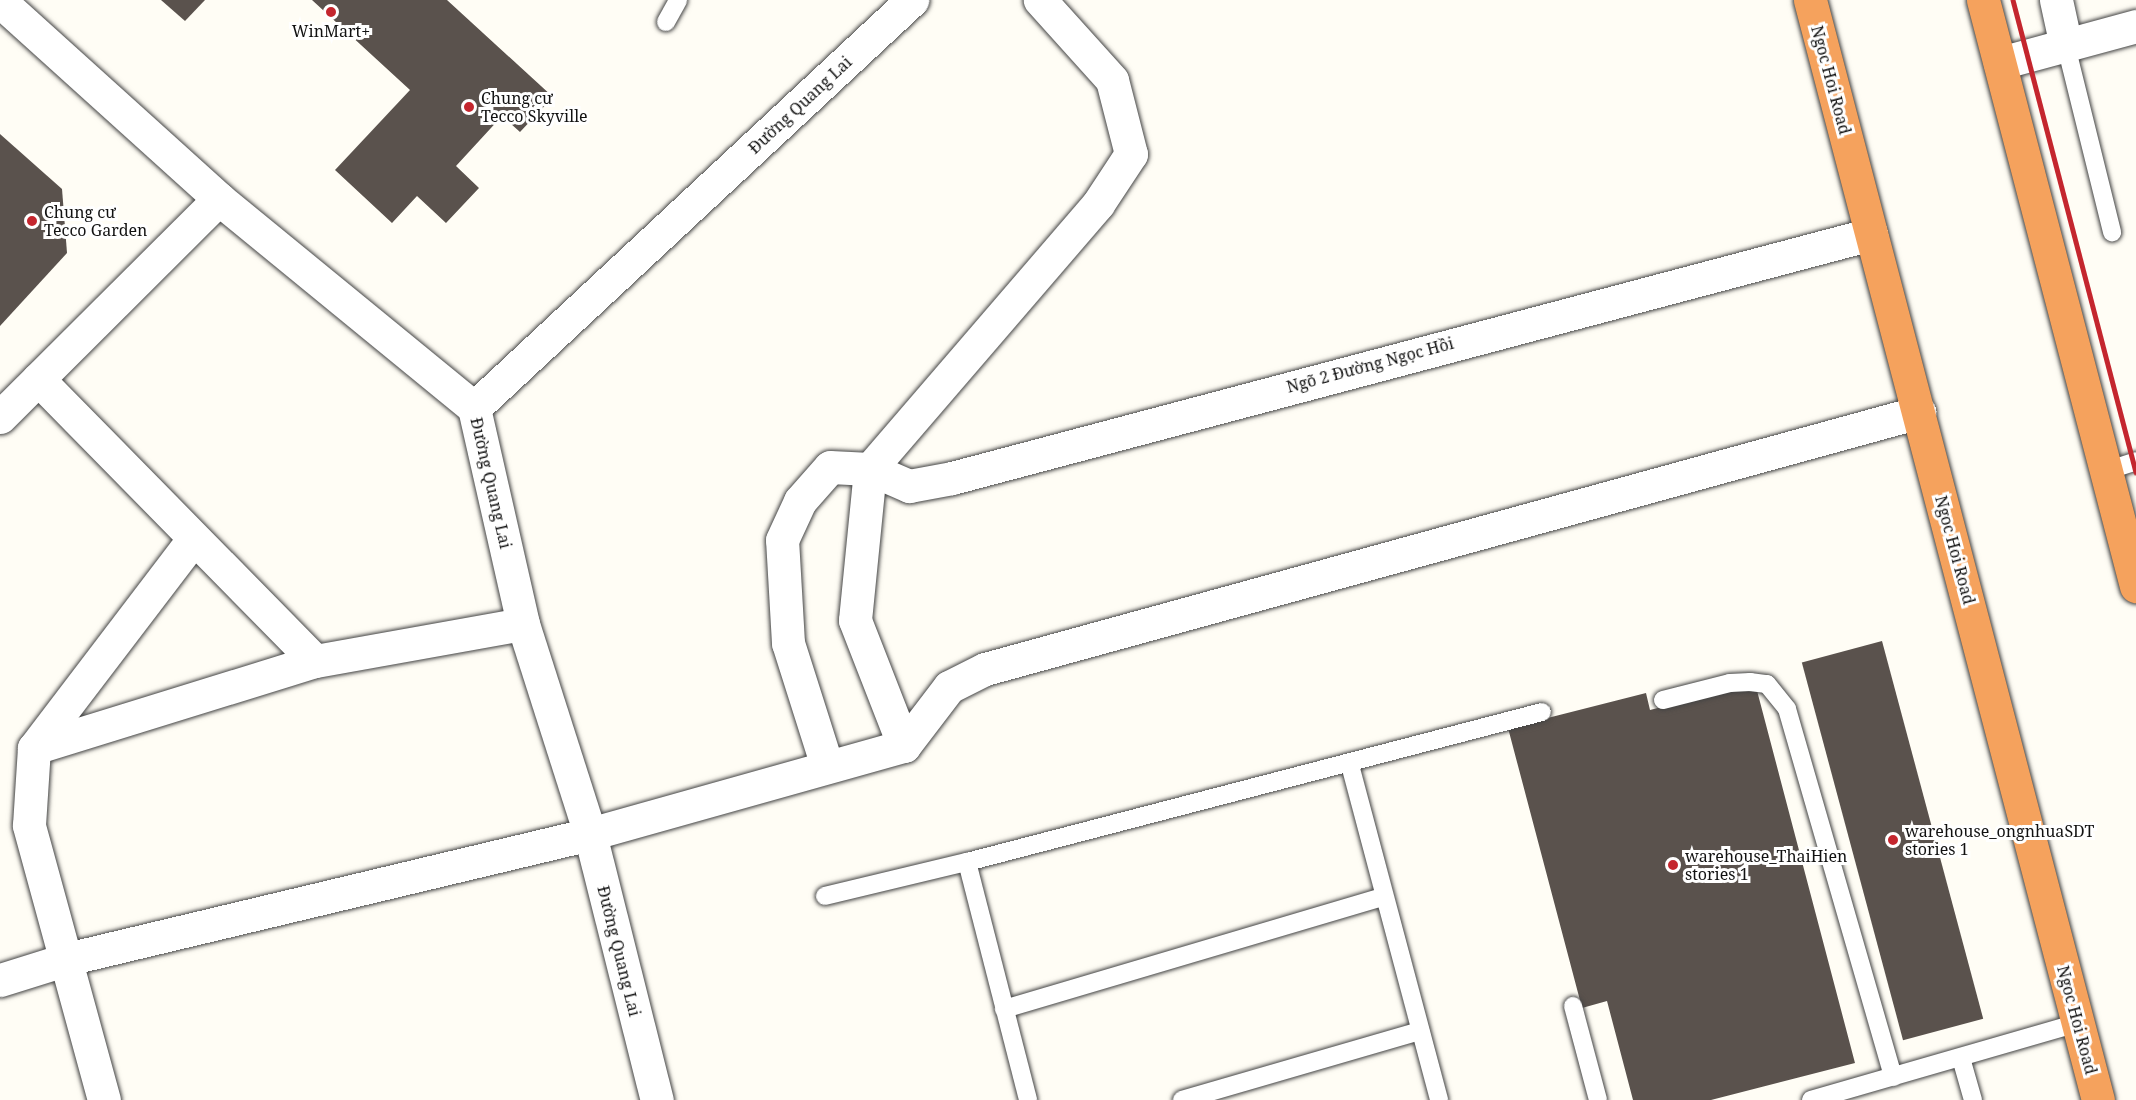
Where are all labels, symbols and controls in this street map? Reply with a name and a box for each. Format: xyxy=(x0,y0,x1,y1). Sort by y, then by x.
marker: WinMart+ xyxy=(324,5,338,19)
place label: WinMart+ xyxy=(292,21,370,41)
street label: Ngoc Hoi Road xyxy=(1807,24,1855,136)
street label: Đường Quang Lai xyxy=(745,52,855,158)
place label: Chung cư Tecco Skyville xyxy=(481,88,588,126)
marker: Chung cư Tecco Skyville xyxy=(462,100,476,114)
place label: Chung cư Tecco Garden xyxy=(44,202,147,240)
marker: Chung cư Tecco Garden xyxy=(25,214,39,228)
street label: Ngõ 2 Đường Ngọc Hồi xyxy=(1284,333,1456,397)
street label: Đường Quang Lai xyxy=(467,416,515,550)
street label: Ngoc Hoi Road xyxy=(1931,494,1979,606)
place label: warehouse_ongnhuaSDT stories 1 xyxy=(1905,821,2094,859)
marker: warehouse_ongnhuaSDT stories 1 xyxy=(1886,833,1900,847)
place label: warehouse_ThaiHien stories 1 xyxy=(1685,846,1847,884)
marker: warehouse_ThaiHien stories 1 xyxy=(1666,858,1680,872)
street label: Đường Quang Lai xyxy=(594,884,644,1018)
street label: Ngoc Hoi Road xyxy=(2053,964,2101,1076)

